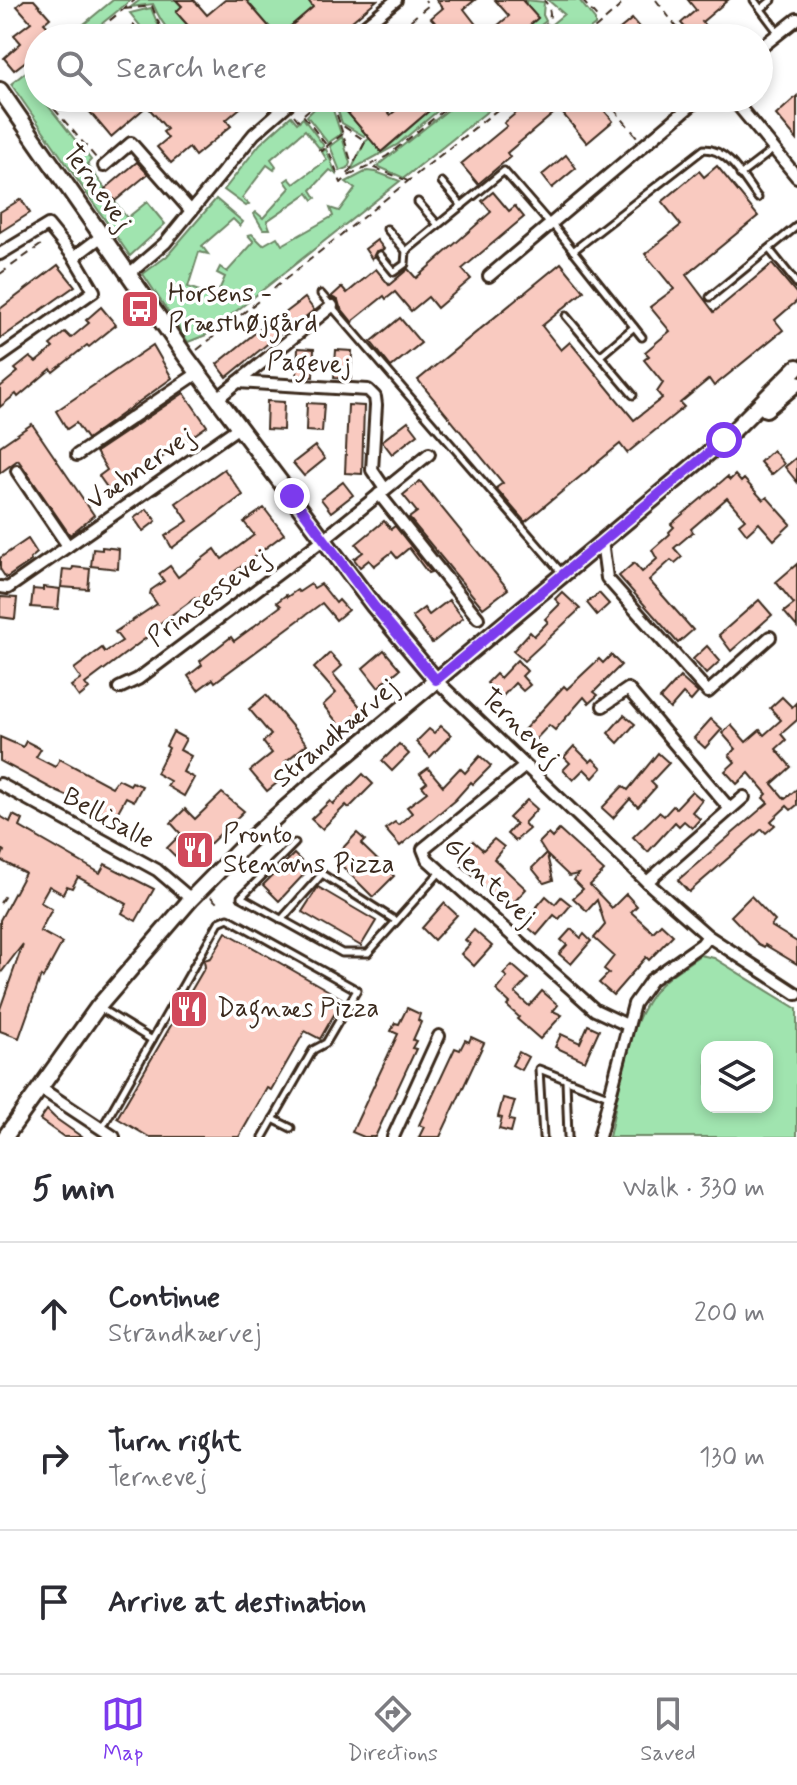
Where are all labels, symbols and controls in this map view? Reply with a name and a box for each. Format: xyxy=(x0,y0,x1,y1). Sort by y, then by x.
search box xyxy=(24,24,773,112)
icon: search xyxy=(52,46,96,90)
text: Search here xyxy=(116,49,267,88)
street label: Ternevej xyxy=(54,138,140,238)
place label: Horsens - Præsthøjgård xyxy=(168,277,318,344)
bus stop icon: Horsens - Præsthøjgård xyxy=(119,288,161,330)
street label: Pagevej xyxy=(266,345,352,386)
street label: Væbnervej xyxy=(81,420,201,518)
route start xyxy=(706,422,742,458)
route end xyxy=(274,478,310,514)
street label: Prinsessevej xyxy=(141,541,277,655)
street label: Strandkærvej xyxy=(266,672,406,796)
street label: Ternevej xyxy=(473,681,567,775)
street label: Bellisalle xyxy=(56,780,160,858)
place label: Pronto Stenovns Pizza xyxy=(223,818,395,882)
restaurant icon: Pronto Stenovns Pizza xyxy=(174,829,216,871)
street label: Glentevej xyxy=(436,830,542,934)
restaurant icon: Dagnæs Pizza xyxy=(168,988,210,1030)
place label: Dagnæs Pizza xyxy=(217,992,379,1029)
map controls xyxy=(701,1041,773,1113)
button: layers xyxy=(701,1041,773,1113)
text: 5 min xyxy=(32,1167,115,1212)
text: Walk · 330 m xyxy=(623,1172,765,1206)
text: Continue xyxy=(108,1278,220,1317)
icon: ahead xyxy=(32,1292,76,1336)
text: 200 m xyxy=(694,1297,765,1331)
text: Strandkærvej xyxy=(108,1317,261,1351)
text: Turn right xyxy=(108,1422,241,1461)
icon: right xyxy=(32,1436,76,1480)
text: 130 m xyxy=(699,1441,765,1475)
text: Ternevej xyxy=(108,1461,207,1495)
icon: arrive xyxy=(32,1580,76,1624)
text: Arrive at destination xyxy=(108,1583,366,1622)
tab: Map xyxy=(101,1692,145,1768)
tab: Directions xyxy=(347,1692,438,1768)
tab: Saved xyxy=(640,1692,696,1768)

